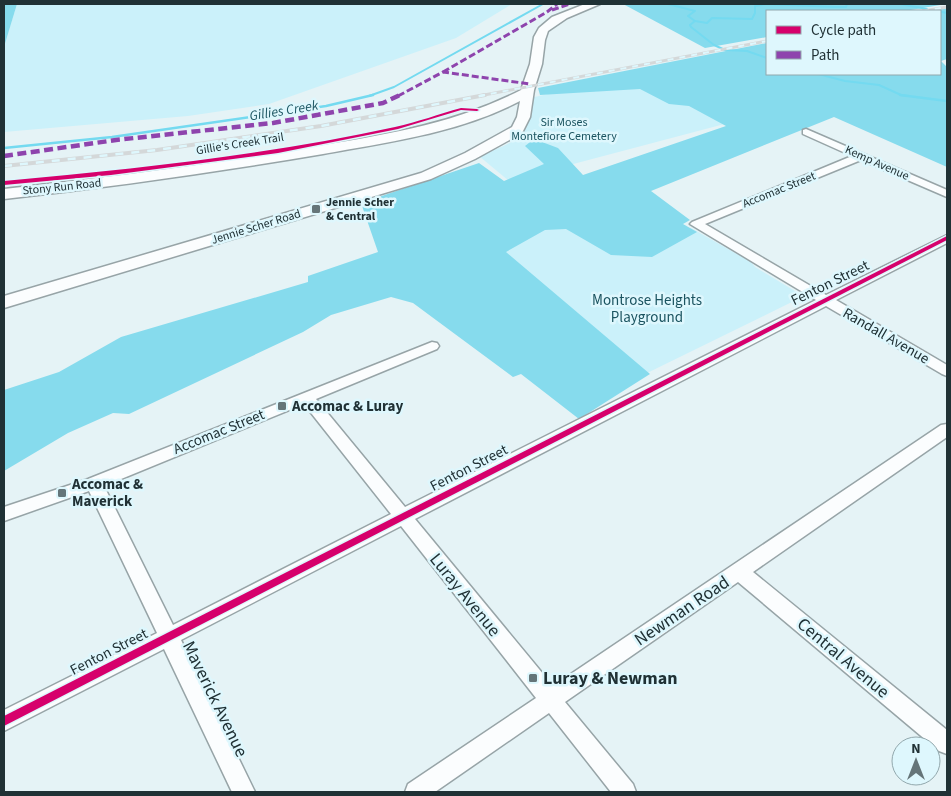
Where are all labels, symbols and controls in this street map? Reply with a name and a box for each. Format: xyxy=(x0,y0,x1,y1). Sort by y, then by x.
legend xyxy=(766,10,941,75)
text: Cycle path xyxy=(811,20,876,41)
text: Path xyxy=(811,45,839,66)
water label: Gillies Creek xyxy=(248,96,320,126)
park label: Sir Moses Montefiore Cemetery xyxy=(511,114,617,145)
street label: Gillie's Creek Trail xyxy=(195,129,285,159)
street label: Kemp Avenue xyxy=(842,141,912,185)
street label: Accomac Street xyxy=(740,168,818,212)
street label: Stony Run Road xyxy=(22,174,102,200)
place label: Jennie Scher & Central xyxy=(326,194,394,225)
marker: Jennie Scher & Central xyxy=(310,203,322,215)
street label: Jennie Scher Road xyxy=(209,205,303,249)
street label: Fenton Street xyxy=(787,255,873,311)
park label: Montrose Heights Playground xyxy=(592,290,702,328)
street label: Randall Avenue xyxy=(839,303,933,369)
place label: Accomac & Luray xyxy=(291,396,404,417)
marker: Accomac & Luray xyxy=(276,400,288,412)
street label: Accomac Street xyxy=(170,404,268,460)
street label: Fenton Street xyxy=(427,439,511,497)
place label: Accomac & Maverick xyxy=(71,474,143,512)
marker: Accomac & Maverick xyxy=(56,487,68,499)
street label: Luray Avenue xyxy=(424,548,506,642)
street label: Newman Road xyxy=(630,570,734,652)
street label: Central Avenue xyxy=(791,612,895,704)
street label: Fenton Street xyxy=(67,623,151,681)
street label: Maverick Avenue xyxy=(176,637,254,761)
place label: Luray & Newman xyxy=(543,666,677,691)
marker: Luray & Newman xyxy=(527,672,539,684)
north arrow xyxy=(891,736,941,786)
text: N xyxy=(911,739,921,759)

